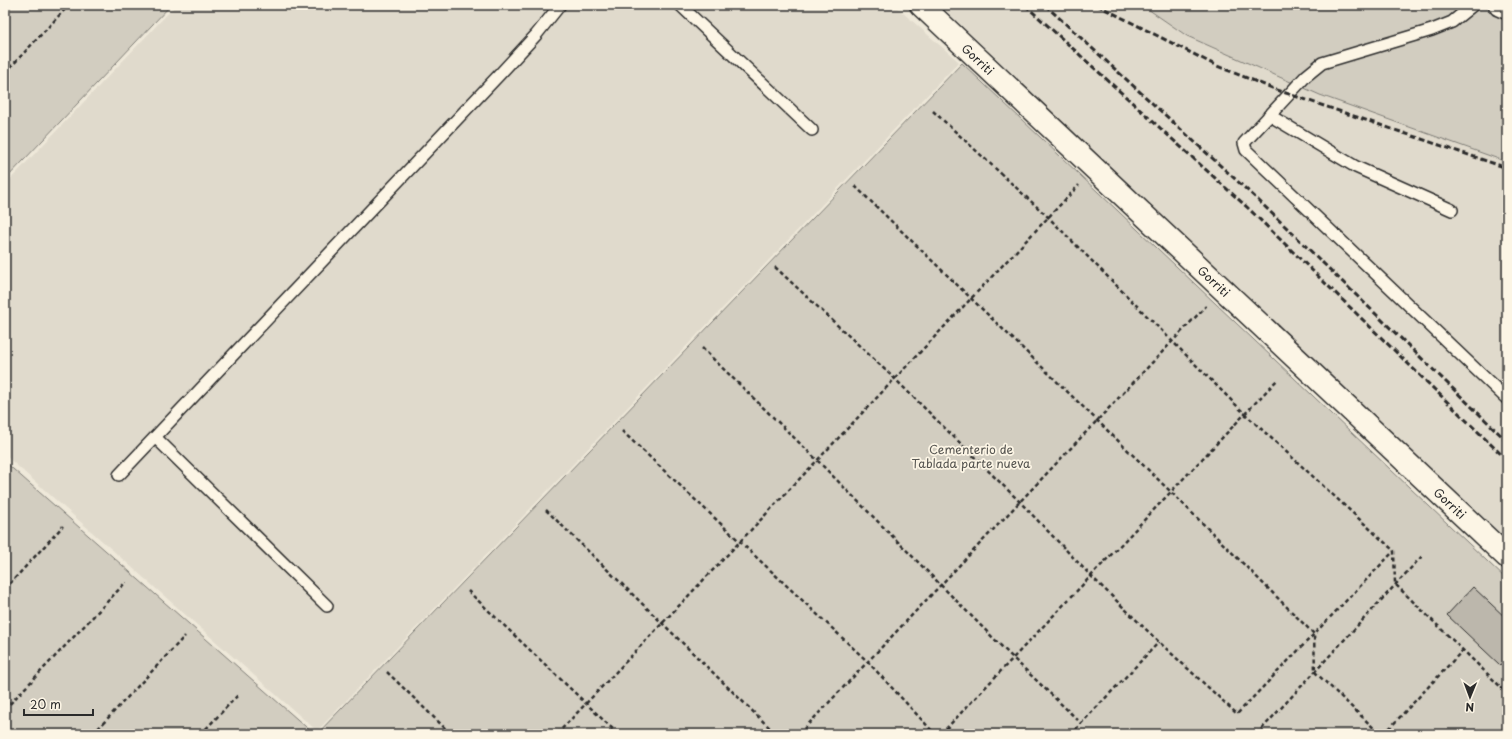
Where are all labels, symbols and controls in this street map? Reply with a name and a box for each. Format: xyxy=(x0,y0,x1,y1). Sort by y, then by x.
street label: Gorriti xyxy=(958,39,998,79)
street label: Gorriti xyxy=(1194,261,1234,301)
park label: Cementerio de Tablada parte nueva xyxy=(912,440,1031,472)
street label: Gorriti xyxy=(1430,483,1470,523)
north arrow xyxy=(1450,677,1490,717)
scale bar xyxy=(24,691,93,717)
text: 20 m xyxy=(30,695,61,713)
text: N xyxy=(1465,699,1474,716)

